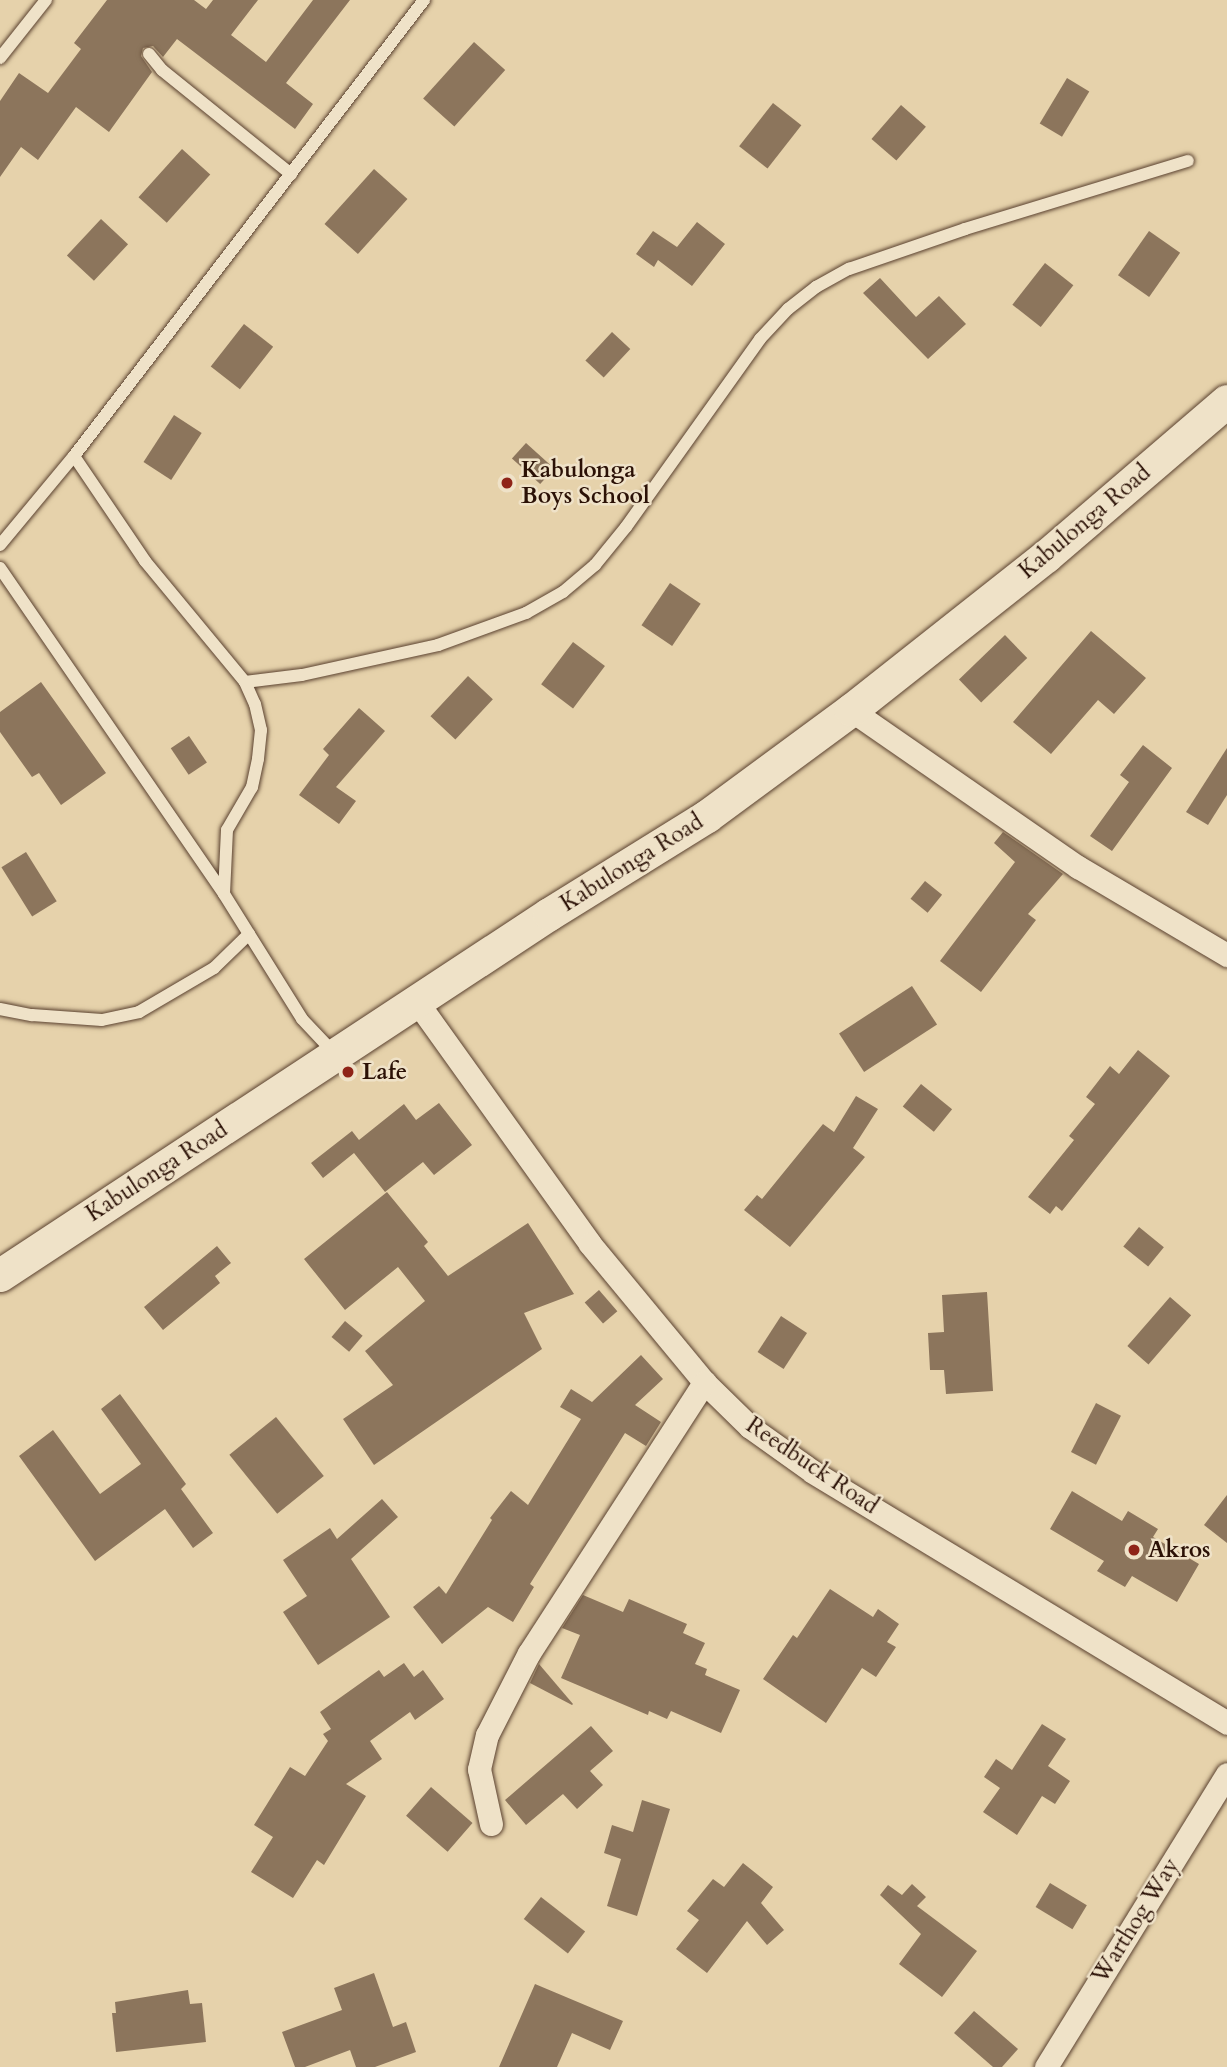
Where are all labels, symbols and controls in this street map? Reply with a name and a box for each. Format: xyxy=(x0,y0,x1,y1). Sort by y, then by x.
place label: Kabulonga Boys School xyxy=(521,456,650,510)
street label: Kabulonga Road xyxy=(1014,459,1156,585)
marker: Kabulonga Boys School xyxy=(499,475,515,491)
street label: Kabulonga Road xyxy=(556,808,708,918)
place label: Lafe xyxy=(362,1058,407,1086)
marker: Lafe xyxy=(340,1064,356,1080)
street label: Kabulonga Road xyxy=(81,1116,233,1228)
street label: Reedbuck Road xyxy=(741,1412,883,1520)
place label: Akros xyxy=(1148,1536,1211,1564)
marker: Akros xyxy=(1126,1542,1142,1558)
street label: Warthog Way xyxy=(1087,1853,1185,1989)

